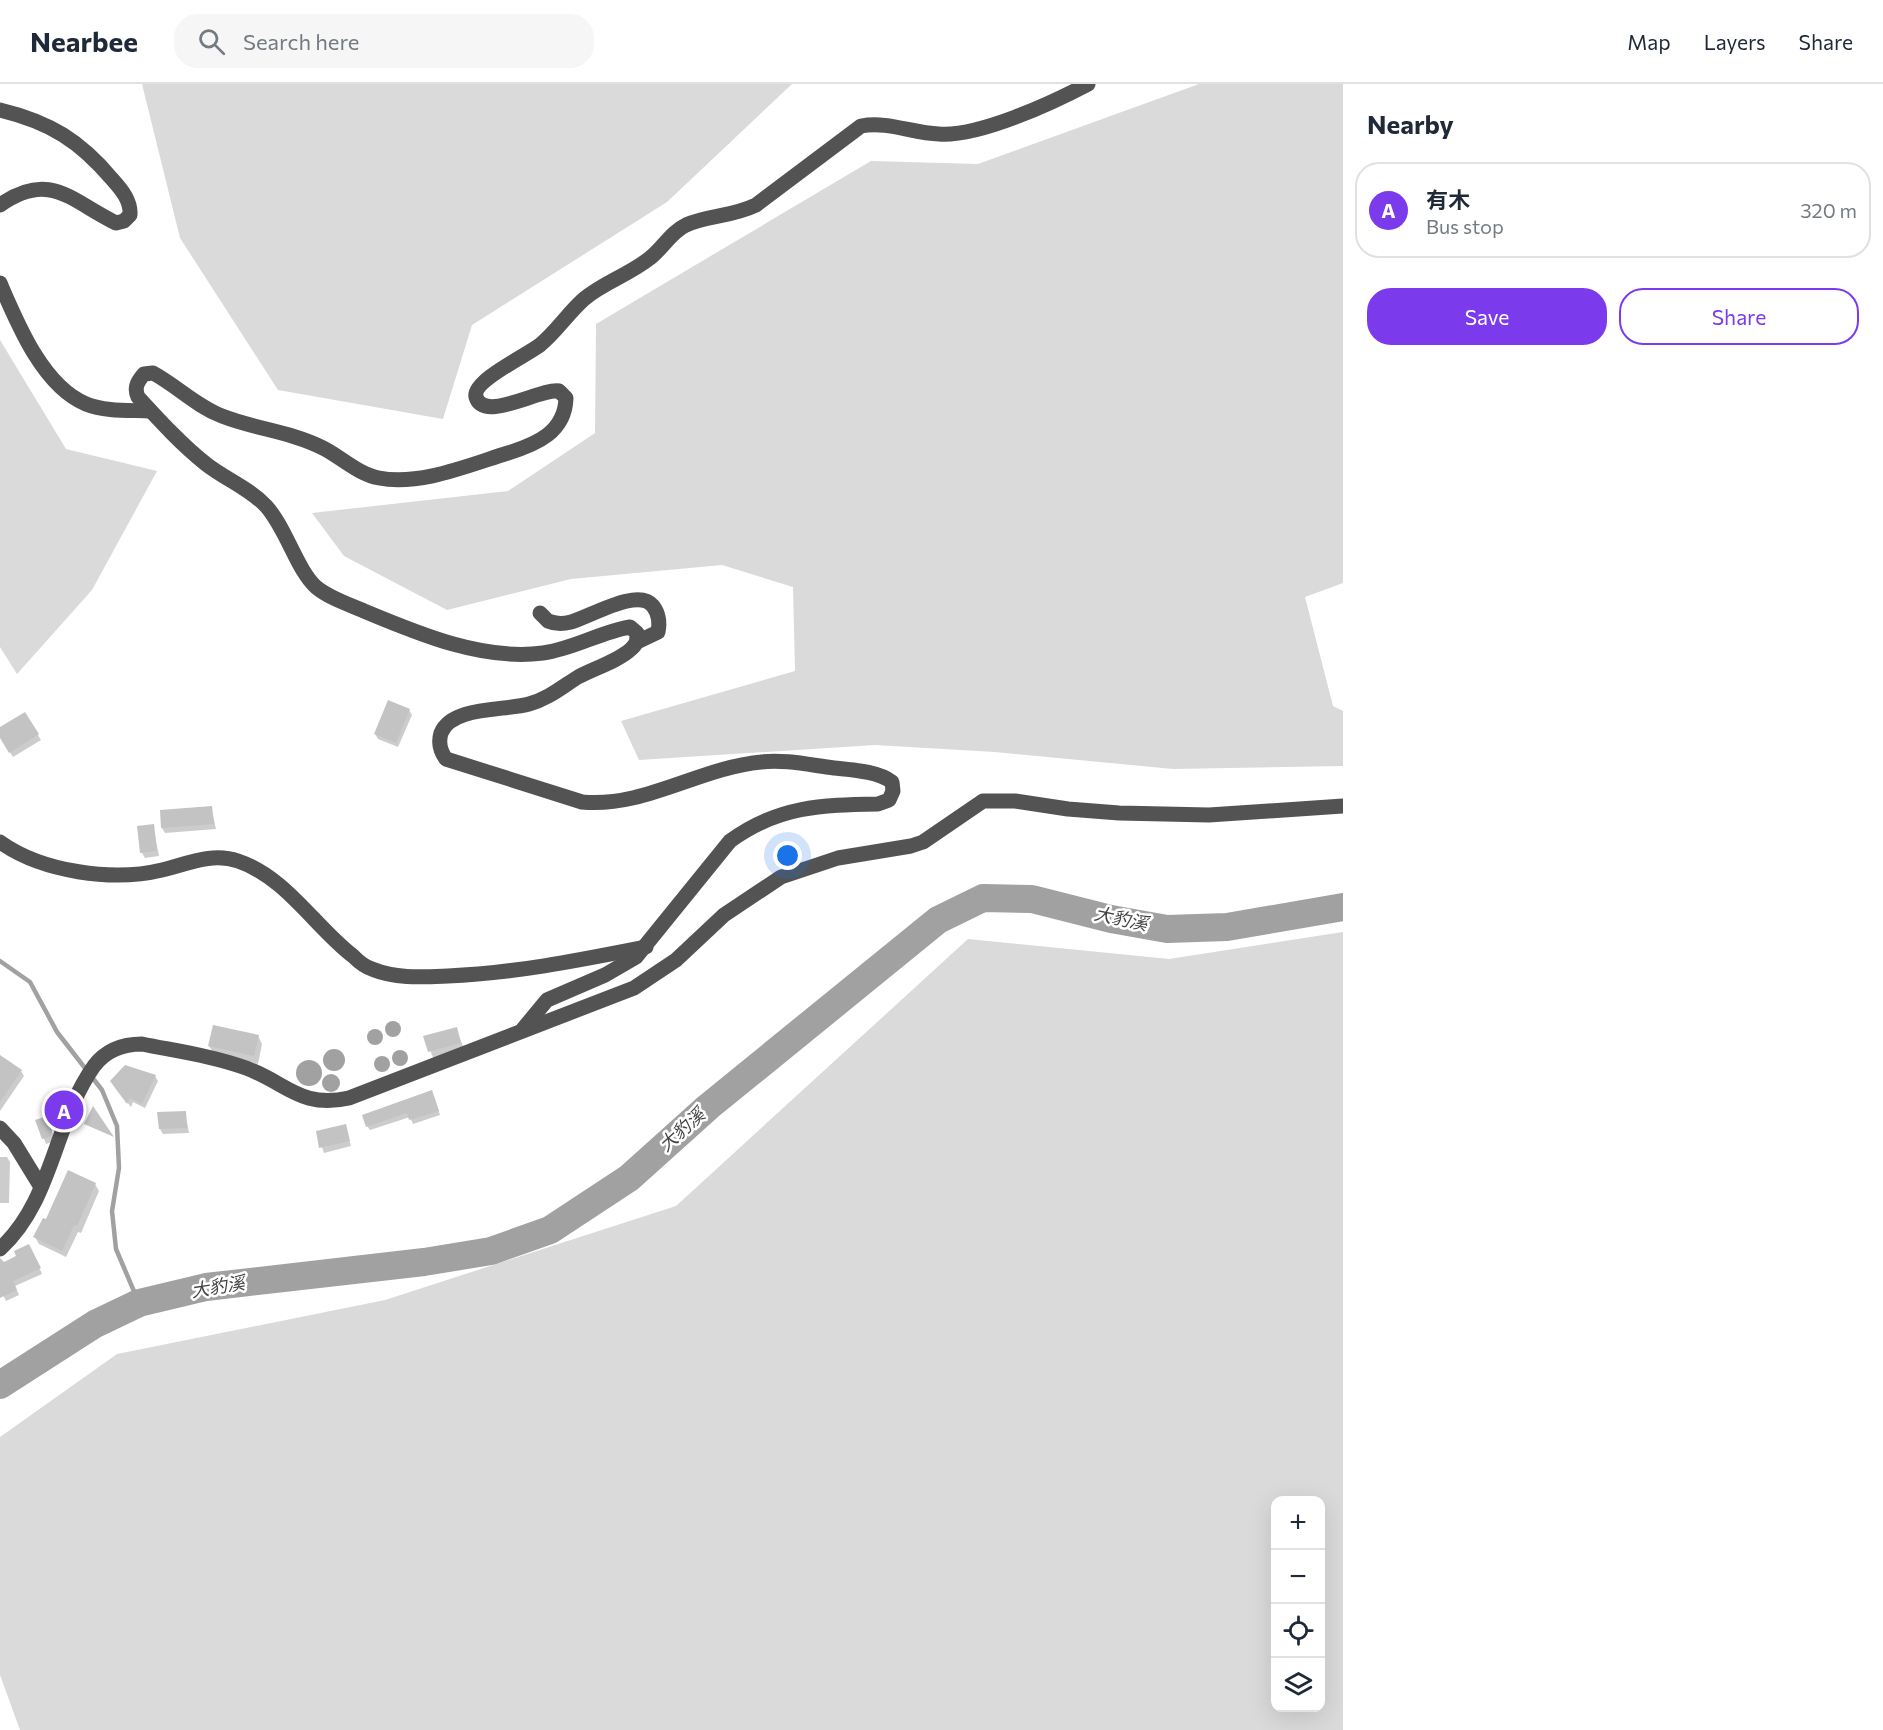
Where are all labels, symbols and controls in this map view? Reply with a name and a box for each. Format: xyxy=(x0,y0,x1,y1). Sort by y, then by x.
search box xyxy=(174,14,594,68)
text: Nearbee xyxy=(30,24,138,58)
icon: search xyxy=(195,25,228,58)
text: Search here xyxy=(243,28,359,55)
text: Map xyxy=(1627,29,1671,54)
text: Layers xyxy=(1704,29,1766,54)
text: Share xyxy=(1799,29,1853,54)
text: Nearby xyxy=(1367,108,1454,139)
text: 有木 xyxy=(1426,186,1470,213)
text: A xyxy=(1381,198,1396,222)
text: 320 m xyxy=(1800,198,1857,222)
text: Bus stop xyxy=(1426,214,1504,238)
button: Save xyxy=(1367,288,1607,345)
button: Share xyxy=(1619,288,1859,345)
your location xyxy=(773,841,802,870)
water label: 大豹溪 xyxy=(1093,902,1153,935)
pin: A xyxy=(44,1088,84,1132)
water label: 大豹溪 xyxy=(654,1101,711,1155)
water label: 大豹溪 xyxy=(189,1270,249,1301)
map controls xyxy=(1271,1496,1325,1712)
button: + xyxy=(1271,1496,1325,1550)
button: − xyxy=(1271,1550,1325,1604)
button: locate xyxy=(1271,1604,1325,1658)
button: layers xyxy=(1271,1658,1325,1712)

